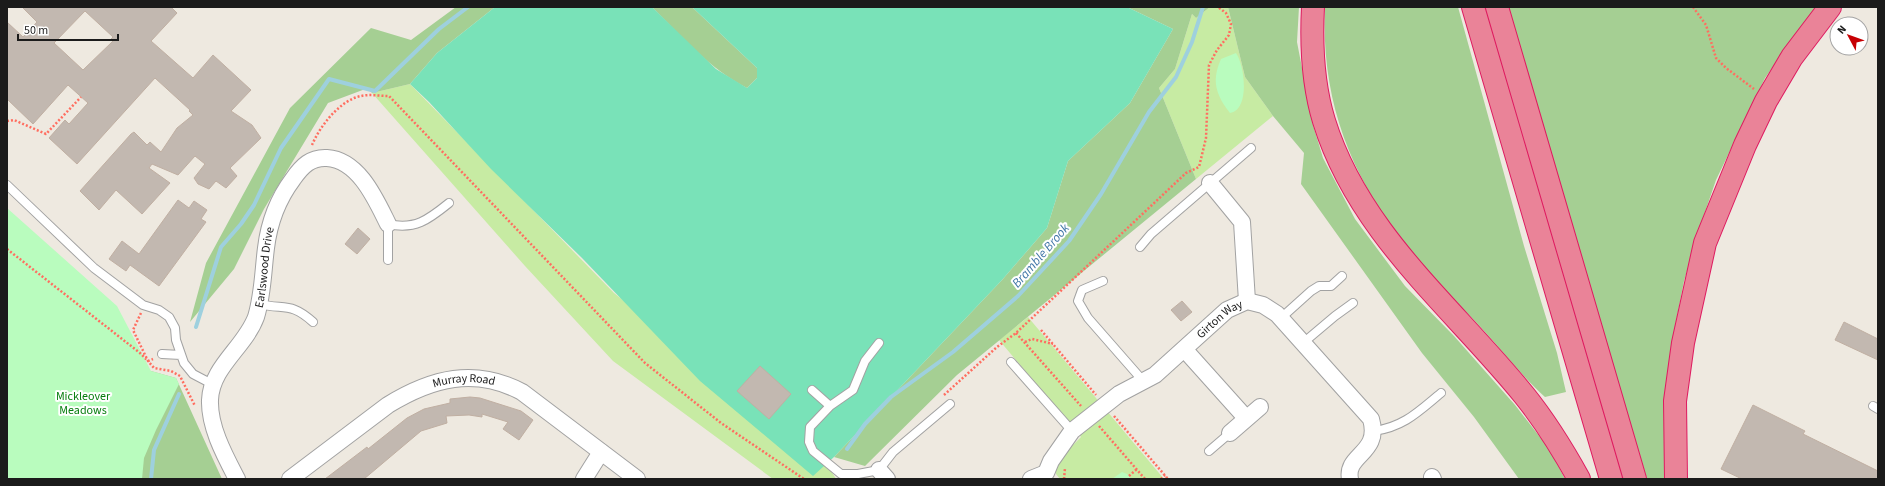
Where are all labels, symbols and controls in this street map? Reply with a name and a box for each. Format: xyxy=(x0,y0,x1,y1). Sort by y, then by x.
scale bar xyxy=(18,16,118,42)
north arrow xyxy=(1829,16,1869,56)
text: 50 m xyxy=(24,22,48,39)
text: N xyxy=(1834,22,1850,37)
water label: Bramble Brook xyxy=(1008,219,1074,292)
street label: Earlswood Drive xyxy=(251,225,279,309)
street label: Girton Way xyxy=(1193,296,1246,343)
street label: Murray Road xyxy=(431,370,497,392)
park label: Mickleover Meadows xyxy=(56,388,111,419)

